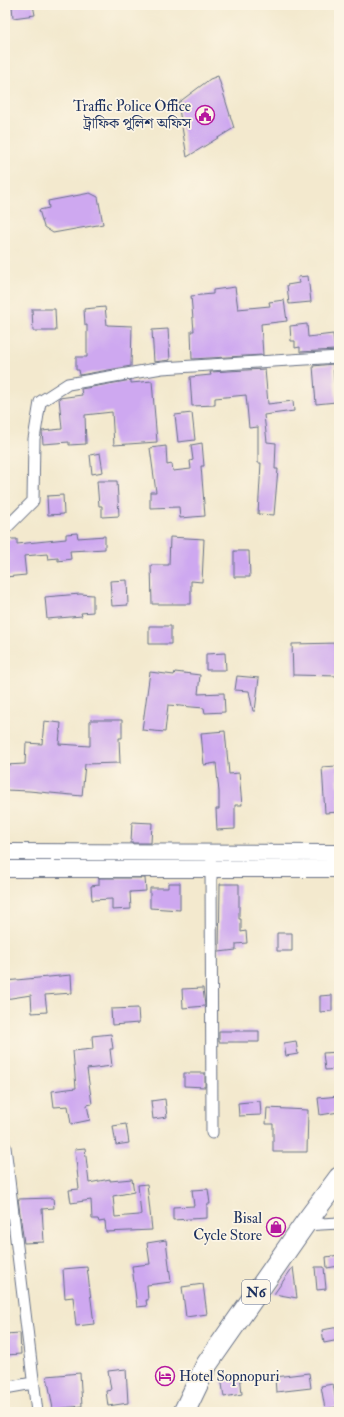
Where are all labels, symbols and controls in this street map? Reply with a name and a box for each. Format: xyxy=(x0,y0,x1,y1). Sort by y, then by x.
place label: Traffic Police Office ট্রাফিক পুলিশ অফিস xyxy=(73,97,192,133)
public building icon: Traffic Police Office ট্রাফিক পুলিশ অফিস xyxy=(194,104,216,126)
place label: Bisal Cycle Store xyxy=(193,1209,262,1245)
shop icon: Bisal Cycle Store xyxy=(265,1216,287,1238)
road number: N6 xyxy=(242,1280,270,1304)
hotel icon: Hotel Sopnopuri xyxy=(154,1365,176,1387)
place label: Hotel Sopnopuri xyxy=(179,1367,279,1387)

